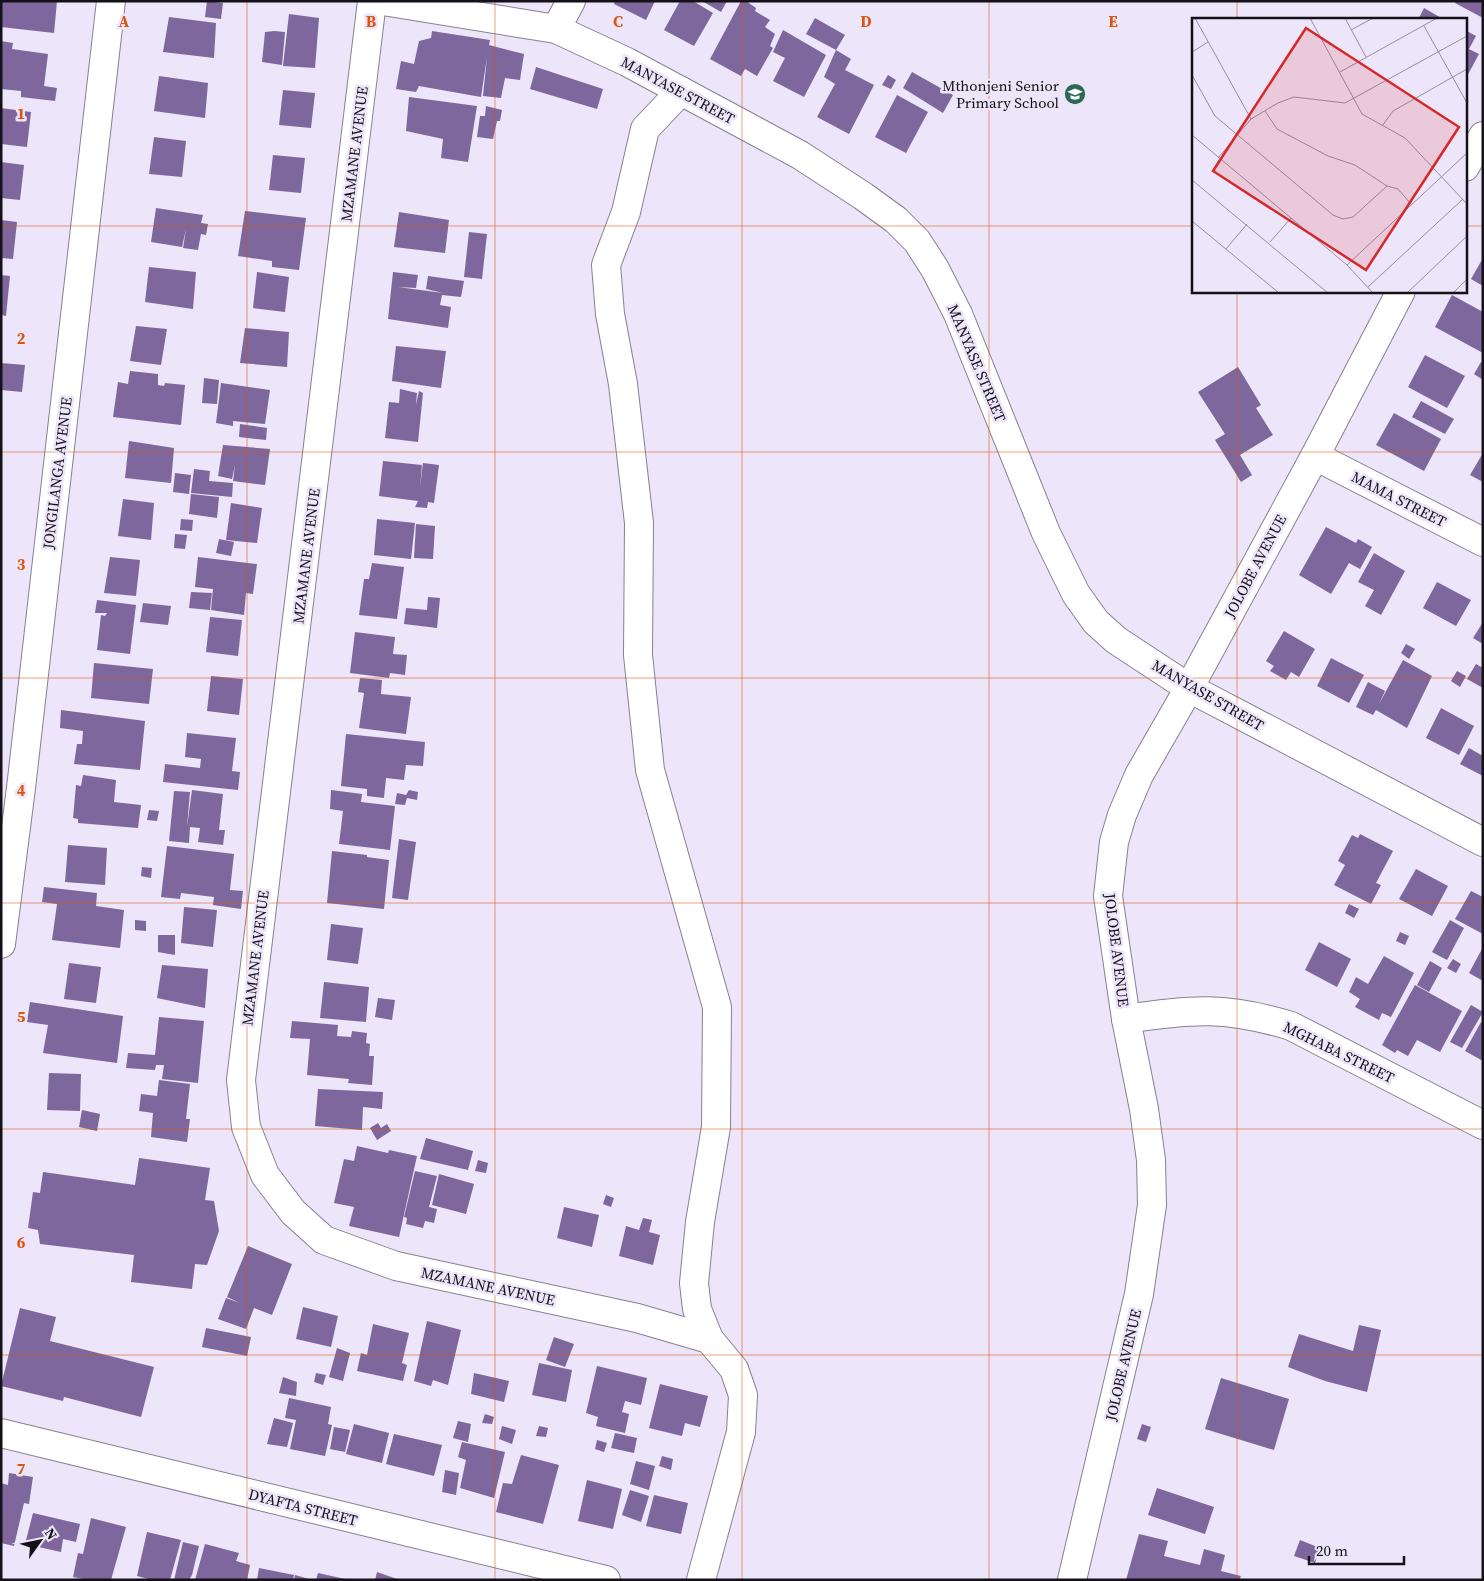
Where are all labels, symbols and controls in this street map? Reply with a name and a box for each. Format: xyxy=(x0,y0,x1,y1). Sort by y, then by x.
text: A xyxy=(119,10,130,32)
text: B xyxy=(366,10,377,32)
text: C xyxy=(613,10,623,32)
text: D xyxy=(860,10,872,32)
text: E xyxy=(1108,10,1118,32)
inset map xyxy=(1192,18,1466,292)
street label: MANYASE STREET xyxy=(617,51,739,129)
place label: Mthonjeni Senior Primary School xyxy=(942,75,1060,113)
school or university icon: Mthonjeni Senior Primary School xyxy=(1063,82,1087,106)
street label: MZAMANE AVENUE xyxy=(335,85,373,223)
text: 1 xyxy=(17,102,25,124)
street label: MANYASE STREET xyxy=(943,301,1011,425)
text: 2 xyxy=(17,327,26,349)
street label: JONGILANGA AVENUE xyxy=(37,396,77,551)
street label: MAMA STREET xyxy=(1348,466,1450,532)
street label: MZAMANE AVENUE xyxy=(287,487,325,625)
street label: JOLOBE AVENUE xyxy=(1218,511,1291,622)
text: 3 xyxy=(17,553,26,575)
street label: MANYASE STREET xyxy=(1148,654,1268,736)
text: 4 xyxy=(17,779,26,801)
street label: MZAMANE AVENUE xyxy=(236,889,274,1027)
street label: JOLOBE AVENUE xyxy=(1100,891,1134,1008)
text: 5 xyxy=(17,1005,26,1027)
street label: MGHABA STREET xyxy=(1280,1016,1398,1088)
text: 6 xyxy=(17,1231,26,1253)
street label: MZAMANE AVENUE xyxy=(419,1262,557,1310)
street label: JOLOBE AVENUE xyxy=(1100,1307,1146,1424)
text: 7 xyxy=(17,1457,26,1479)
street label: DYAFTA STREET xyxy=(246,1483,360,1531)
north arrow xyxy=(15,1516,65,1566)
text: N xyxy=(40,1524,62,1544)
scale bar xyxy=(1309,1534,1404,1566)
text: 20 m xyxy=(1316,1540,1348,1561)

